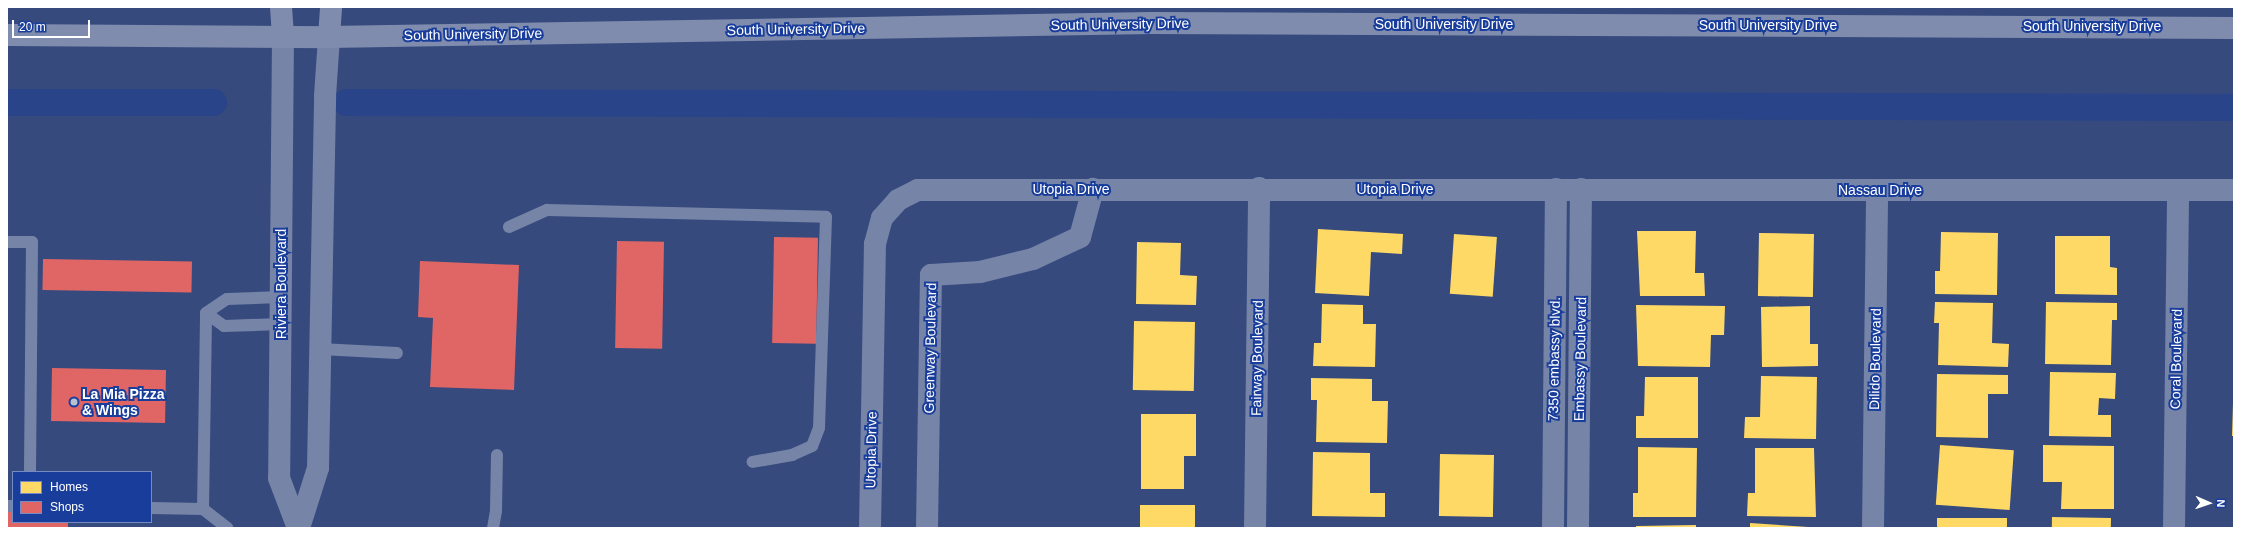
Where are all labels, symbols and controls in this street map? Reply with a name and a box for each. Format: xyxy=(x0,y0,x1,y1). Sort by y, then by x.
scale bar xyxy=(14,12,92,38)
street label: South University Drive xyxy=(1051,14,1189,34)
street label: South University Drive xyxy=(1375,16,1513,32)
street label: South University Drive xyxy=(1699,17,1837,33)
street label: South University Drive xyxy=(2023,18,2161,34)
street label: South University Drive xyxy=(727,19,865,39)
text: 20 m xyxy=(19,20,46,34)
street label: South University Drive xyxy=(404,24,542,44)
street label: Utopia Drive xyxy=(1032,181,1110,197)
street label: Utopia Drive xyxy=(1356,181,1434,197)
street label: Nassau Drive xyxy=(1838,182,1922,198)
street label: Riviera Boulevard xyxy=(273,229,289,339)
street label: Greenway Boulevard xyxy=(920,282,940,414)
street label: 7350 embassy blvd. xyxy=(1545,297,1563,421)
street label: Embassy Boulevard xyxy=(1571,297,1589,421)
street label: Fairway Boulevard xyxy=(1248,300,1266,416)
street label: Dilido Boulevard xyxy=(1866,308,1884,410)
street label: Coral Boulevard xyxy=(2167,309,2185,409)
place label: La Mia Pizza & Wings xyxy=(82,386,164,418)
marker: La Mia Pizza & Wings xyxy=(69,397,79,407)
street label: Utopia Drive xyxy=(862,411,880,489)
legend xyxy=(12,471,152,523)
text: Homes xyxy=(50,480,88,494)
north arrow xyxy=(2189,483,2229,523)
text: N xyxy=(2215,499,2227,508)
text: Shops xyxy=(50,500,84,514)

